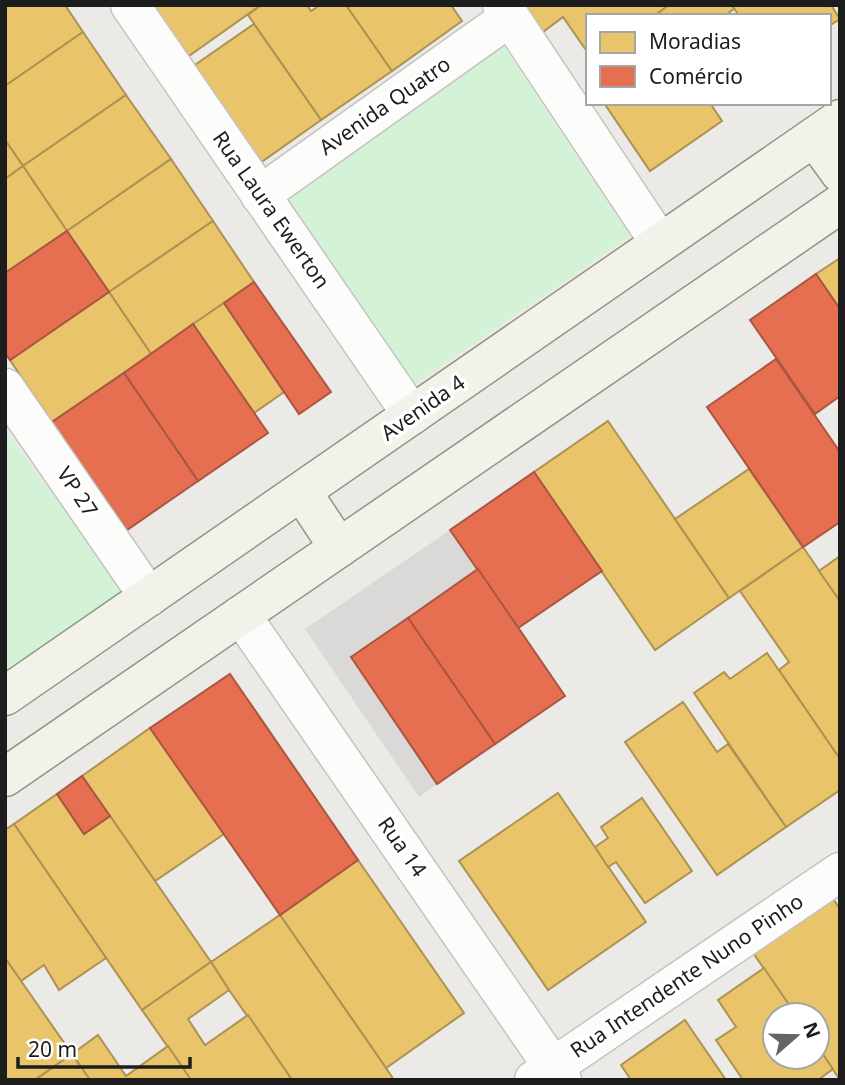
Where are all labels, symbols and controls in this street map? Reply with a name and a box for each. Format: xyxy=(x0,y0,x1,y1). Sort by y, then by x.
legend xyxy=(586,14,831,105)
text: Moradias xyxy=(649,27,741,55)
street label: Avenida Quatro xyxy=(313,49,456,161)
text: Comércio xyxy=(649,62,743,90)
street label: Rua Laura Ewerton xyxy=(207,125,337,294)
street label: Avenida 4 xyxy=(375,368,470,446)
street label: VP 27 xyxy=(51,461,105,522)
street label: Rua 14 xyxy=(372,811,434,882)
street label: Rua Intendente Nuno Pinho xyxy=(565,887,808,1064)
north arrow xyxy=(761,1001,831,1071)
text: N xyxy=(797,1018,827,1042)
scale bar xyxy=(18,1026,189,1070)
text: 20 m xyxy=(28,1035,77,1063)

